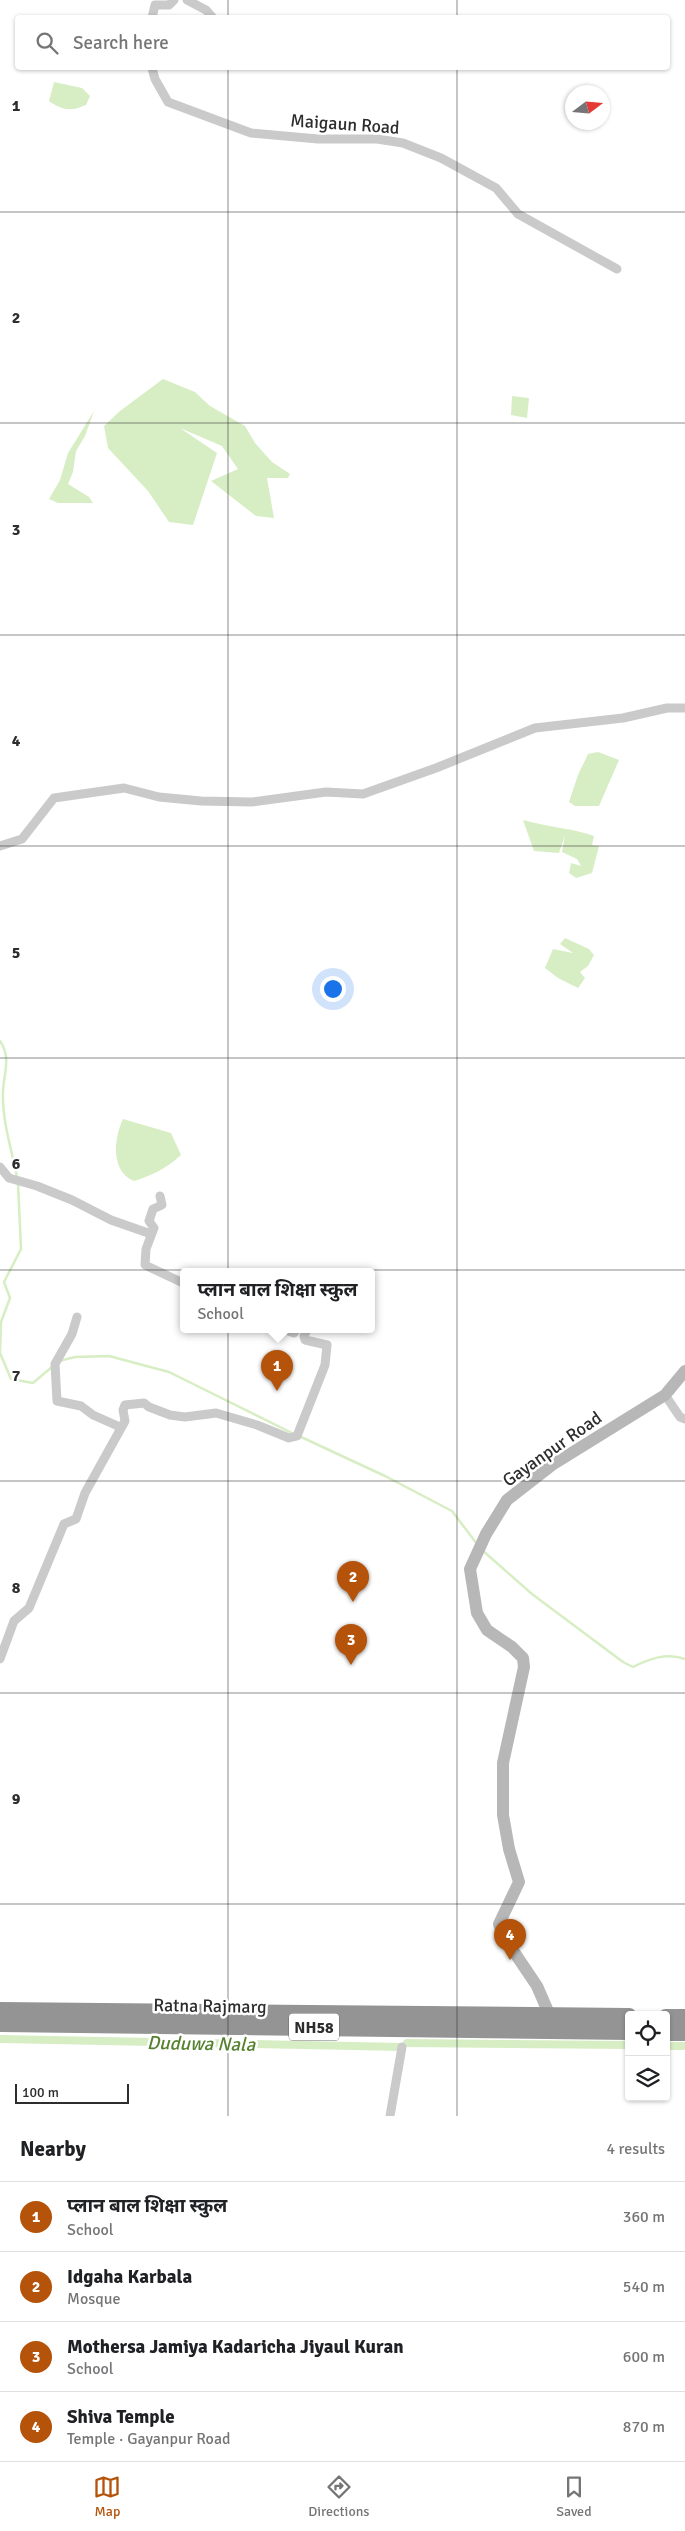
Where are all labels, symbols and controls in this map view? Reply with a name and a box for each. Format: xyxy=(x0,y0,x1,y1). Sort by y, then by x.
search box xyxy=(15,15,670,70)
icon: search xyxy=(33,29,61,57)
text: Search here xyxy=(73,31,169,55)
north arrow xyxy=(565,85,610,130)
text: 1 xyxy=(12,96,21,116)
street label: Maigaun Road xyxy=(290,109,400,139)
text: 2 xyxy=(12,308,20,328)
text: 3 xyxy=(12,520,20,540)
text: 4 xyxy=(12,731,21,751)
text: 5 xyxy=(12,943,20,963)
your location xyxy=(320,976,346,1002)
text: 6 xyxy=(12,1154,21,1174)
popup xyxy=(180,1268,375,1333)
text: प्लान बाल शिक्षा स्कुल xyxy=(197,1278,358,1302)
text: School xyxy=(197,1304,244,1324)
pin: 1 xyxy=(261,1350,293,1391)
text: 7 xyxy=(12,1366,21,1386)
street label: Gayanpur Road xyxy=(498,1407,606,1491)
pin: 2 xyxy=(337,1561,369,1602)
text: 8 xyxy=(12,1578,21,1598)
pin: 3 xyxy=(335,1624,367,1665)
text: 9 xyxy=(12,1789,21,1809)
pin: 4 xyxy=(494,1919,526,1960)
street label: Ratna Rajmarg xyxy=(153,1994,267,2018)
map controls xyxy=(625,2011,670,2101)
button: locate xyxy=(625,2011,670,2056)
road number: NH58 xyxy=(289,2014,339,2040)
water label: Duduwa Nala xyxy=(147,2031,257,2057)
button: layers xyxy=(625,2056,670,2101)
scale bar xyxy=(15,2081,129,2104)
text: 100 m xyxy=(22,2084,59,2101)
text: Nearby xyxy=(20,2136,86,2162)
text: 4 results xyxy=(606,2139,665,2159)
text: प्लान बाल शिक्षा स्कुल xyxy=(67,2194,227,2218)
text: 1 xyxy=(32,2207,40,2227)
text: 360 m xyxy=(623,2207,665,2227)
text: School xyxy=(67,2220,113,2240)
text: Idgaha Karbala xyxy=(67,2265,192,2289)
text: 2 xyxy=(32,2277,40,2297)
text: 540 m xyxy=(623,2277,665,2297)
text: Mosque xyxy=(67,2289,120,2309)
text: Mothersa Jamiya Kadaricha Jiyaul Kuran xyxy=(67,2335,404,2359)
text: 3 xyxy=(32,2347,40,2367)
text: 600 m xyxy=(623,2347,665,2367)
text: School xyxy=(67,2359,113,2379)
text: Shiva Temple xyxy=(67,2405,175,2429)
text: 4 xyxy=(32,2417,40,2437)
text: 870 m xyxy=(623,2417,665,2437)
text: Temple · Gayanpur Road xyxy=(67,2429,230,2449)
tab: Map xyxy=(93,2473,121,2520)
tab: Directions xyxy=(308,2473,369,2520)
tab: Saved xyxy=(556,2473,592,2520)

